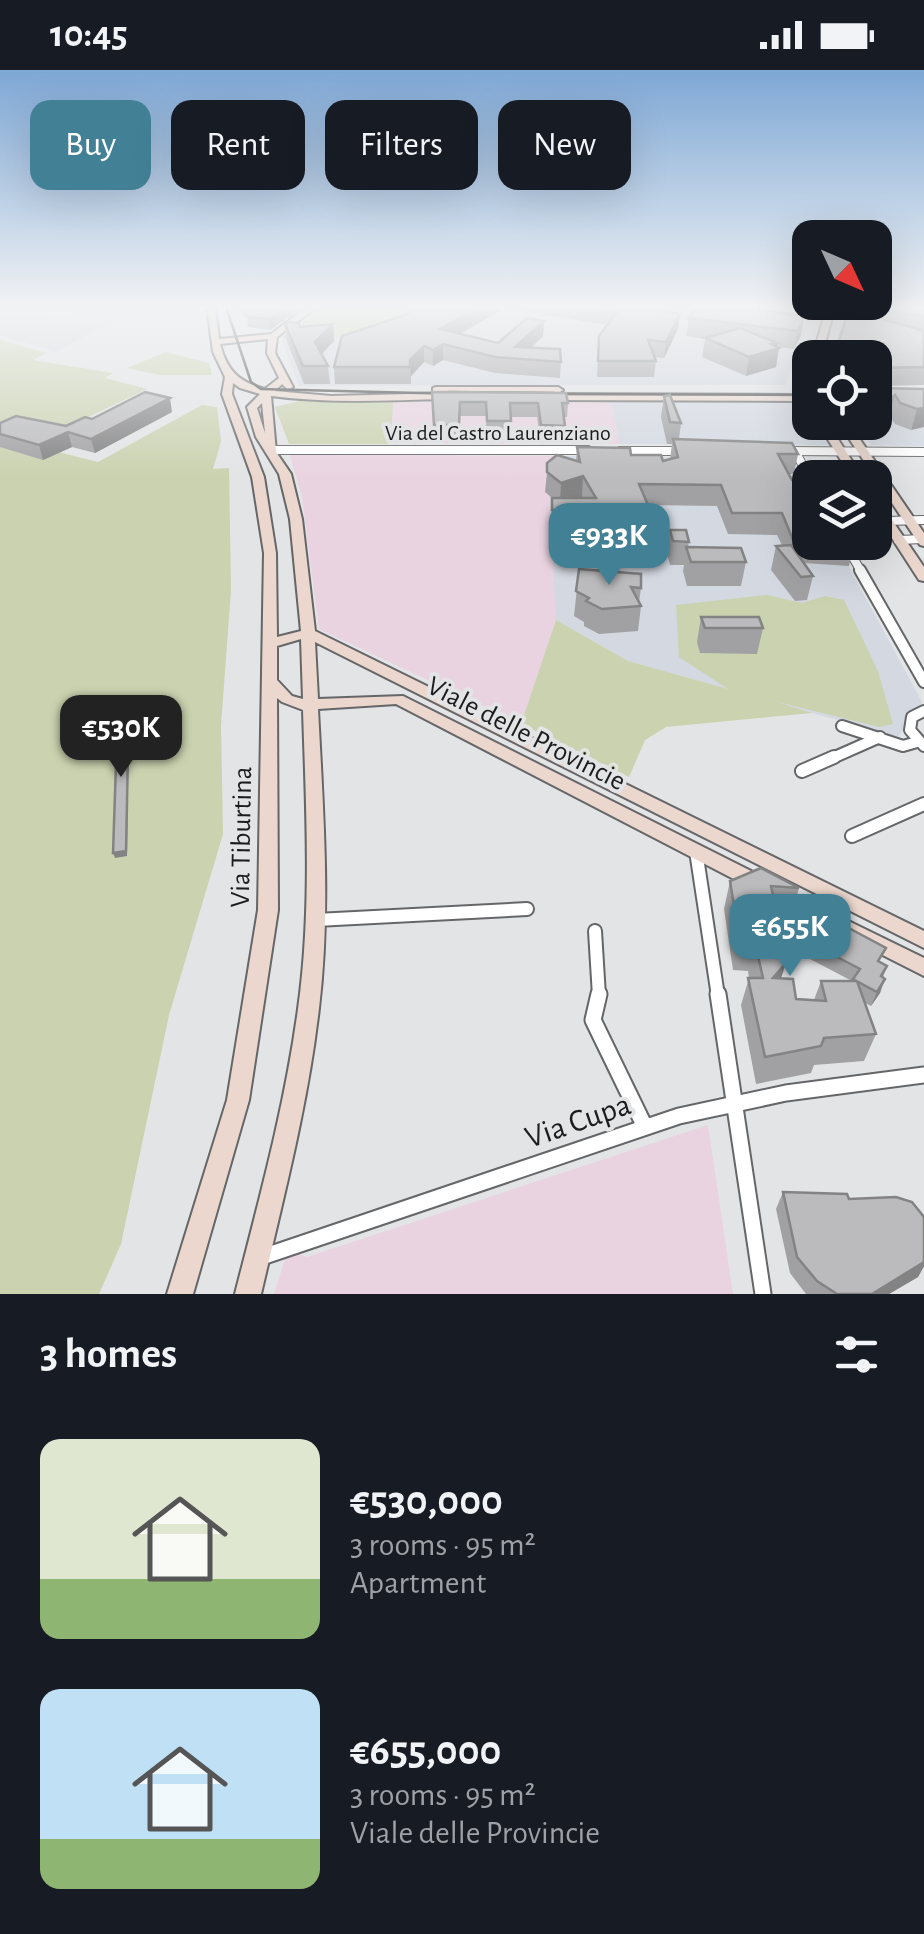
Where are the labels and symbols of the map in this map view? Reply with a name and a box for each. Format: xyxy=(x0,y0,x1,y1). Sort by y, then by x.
north arrow xyxy=(792,220,892,320)
street label: Via del Castro Laurenziano xyxy=(385,422,611,444)
pin: €933K xyxy=(539,503,679,588)
street label: Viale delle Provincie xyxy=(422,672,630,796)
pin: €530K xyxy=(51,695,191,780)
street label: Via Tiburtina xyxy=(227,766,257,908)
pin: €655K xyxy=(720,894,860,979)
street label: Via Cupa xyxy=(521,1088,635,1154)

